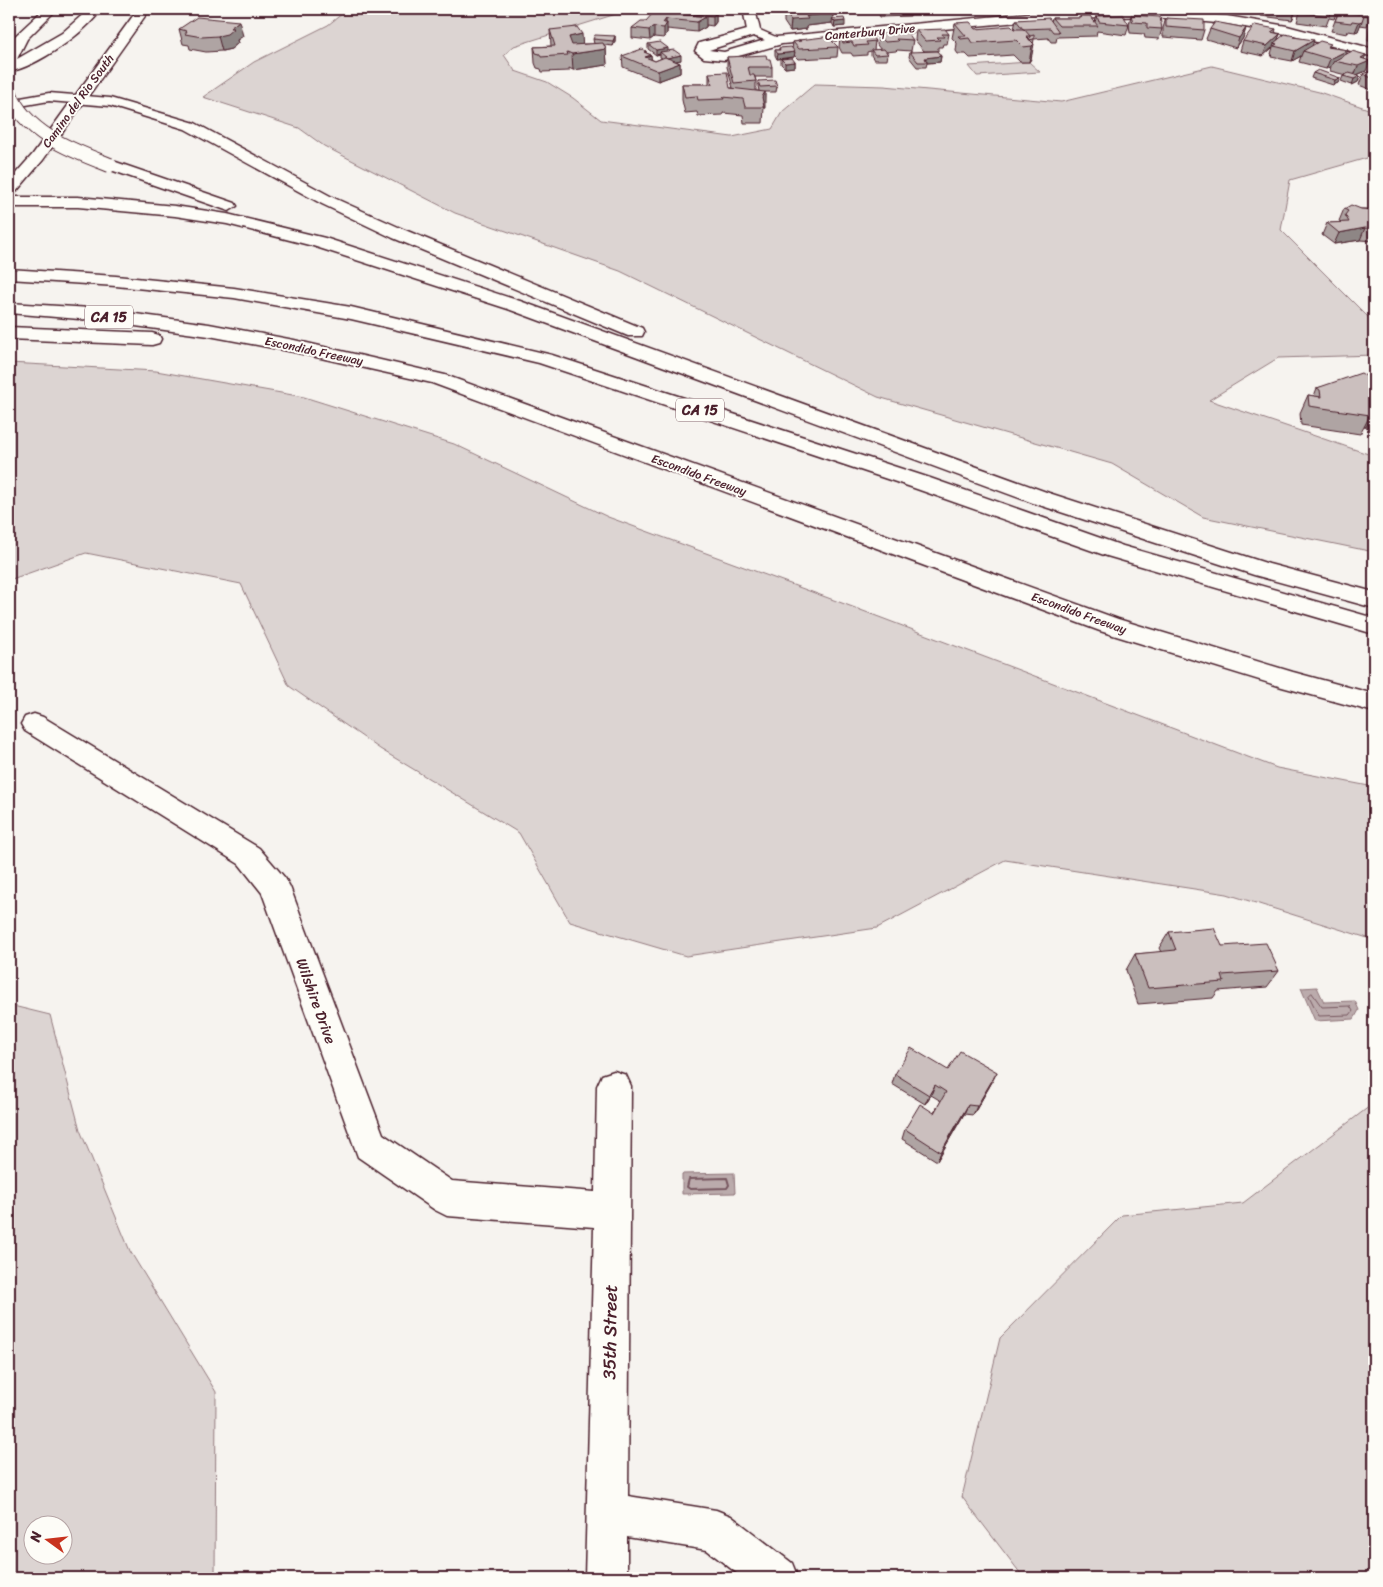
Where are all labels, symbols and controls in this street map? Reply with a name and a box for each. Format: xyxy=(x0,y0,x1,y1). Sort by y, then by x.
street label: Canterbury Drive xyxy=(824,17,916,47)
street label: Camino del Rio South xyxy=(36,49,120,153)
road number: CA 15 xyxy=(85,306,133,328)
street label: Escondido Freeway xyxy=(263,330,366,372)
road number: CA 15 xyxy=(676,398,724,422)
street label: Escondido Freeway xyxy=(648,448,751,503)
street label: Escondido Freeway xyxy=(1028,586,1131,641)
street label: Wilshire Drive xyxy=(288,954,344,1048)
street label: 35th Street xyxy=(593,1284,627,1380)
north arrow xyxy=(22,1514,72,1564)
text: N xyxy=(22,1529,49,1546)

